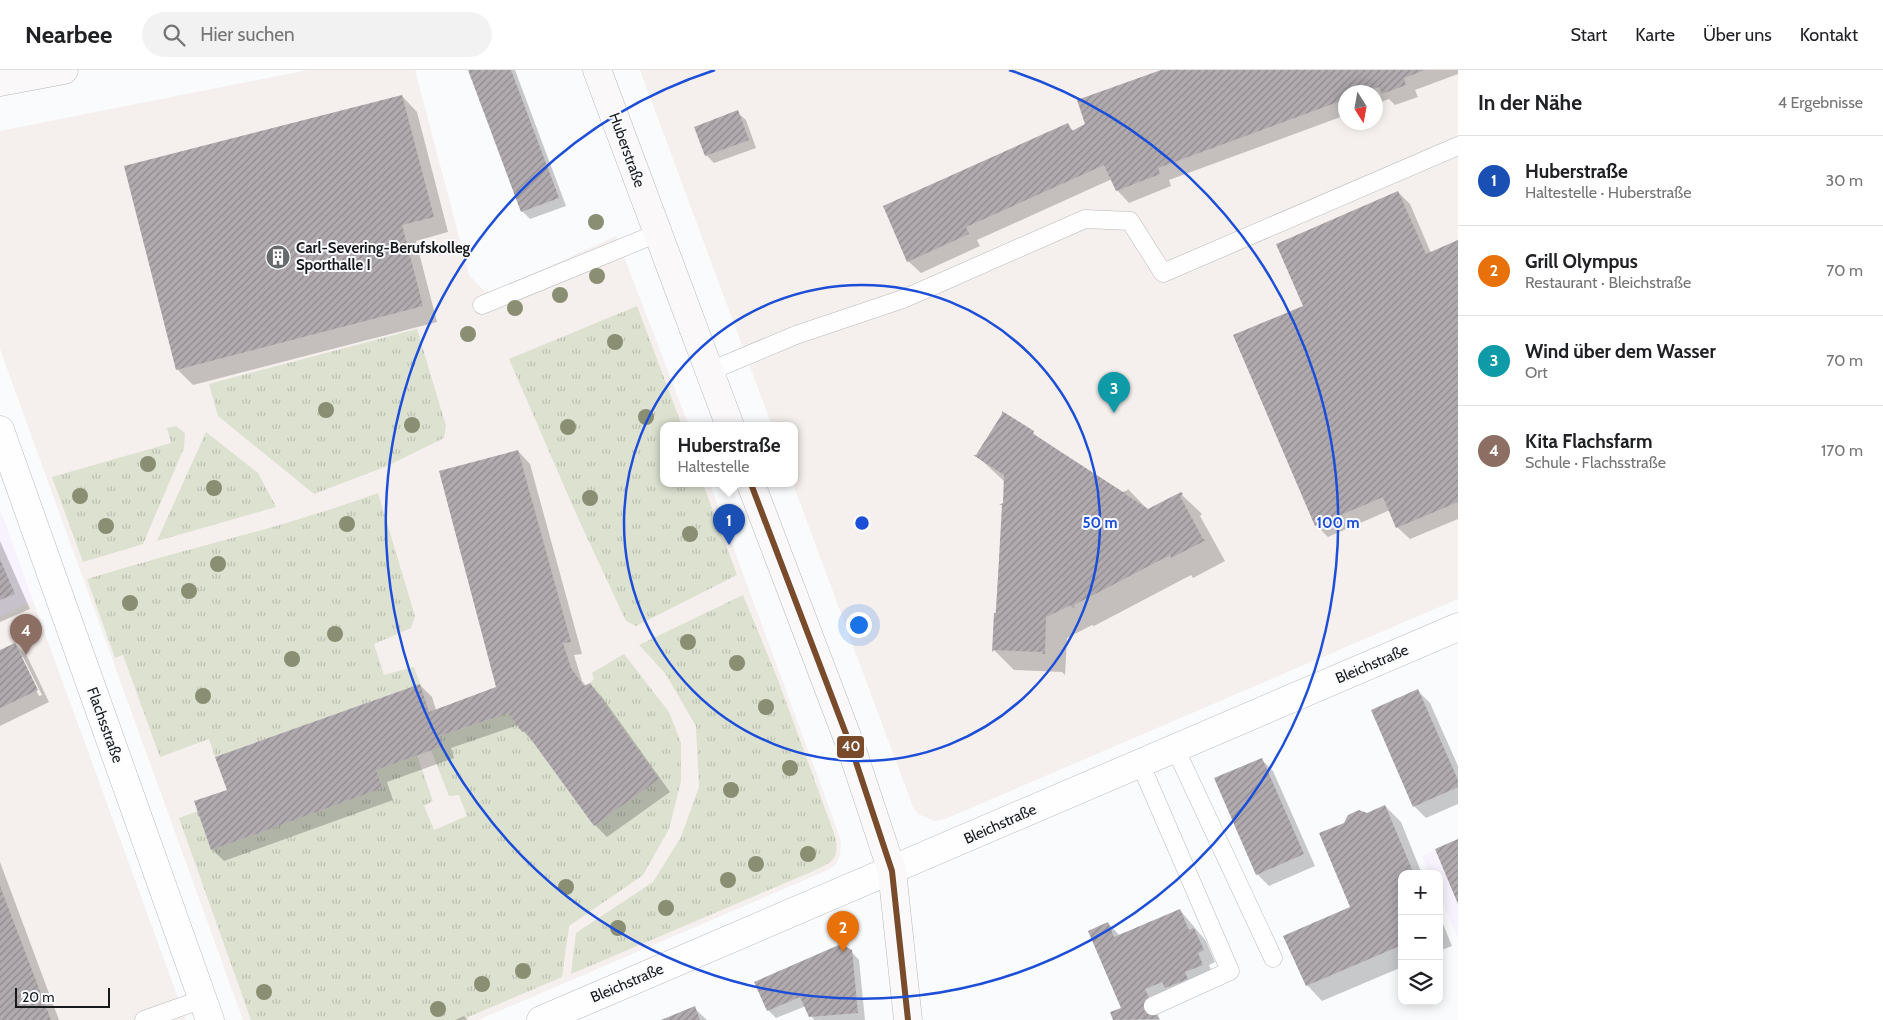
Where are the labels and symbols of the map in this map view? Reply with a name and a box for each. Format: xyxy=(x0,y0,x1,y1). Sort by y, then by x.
north arrow xyxy=(1338,85,1383,130)
street label: Huberstraße xyxy=(605,110,649,190)
place label: Carl-Severing-Berufskolleg Sporthalle I xyxy=(296,239,471,274)
building icon: Carl-Severing-Berufskolleg Sporthalle I xyxy=(265,244,291,270)
pin: 3 xyxy=(1098,372,1130,413)
pin: 1 xyxy=(713,504,745,545)
centre of rings xyxy=(853,514,871,532)
text: 50 m xyxy=(1082,514,1118,532)
text: 100 m xyxy=(1316,514,1360,532)
your location xyxy=(846,612,872,638)
pin: 4 xyxy=(10,614,42,655)
street label: Bleichstraße xyxy=(1333,640,1411,687)
street label: Flachsstraße xyxy=(83,685,127,766)
line badge: 40 xyxy=(836,735,865,759)
text: 40 xyxy=(842,737,860,755)
street label: Bleichstraße xyxy=(961,800,1039,848)
pin: 2 xyxy=(827,911,859,952)
street label: Bleichstraße xyxy=(588,959,666,1006)
scale bar xyxy=(15,985,110,1008)

